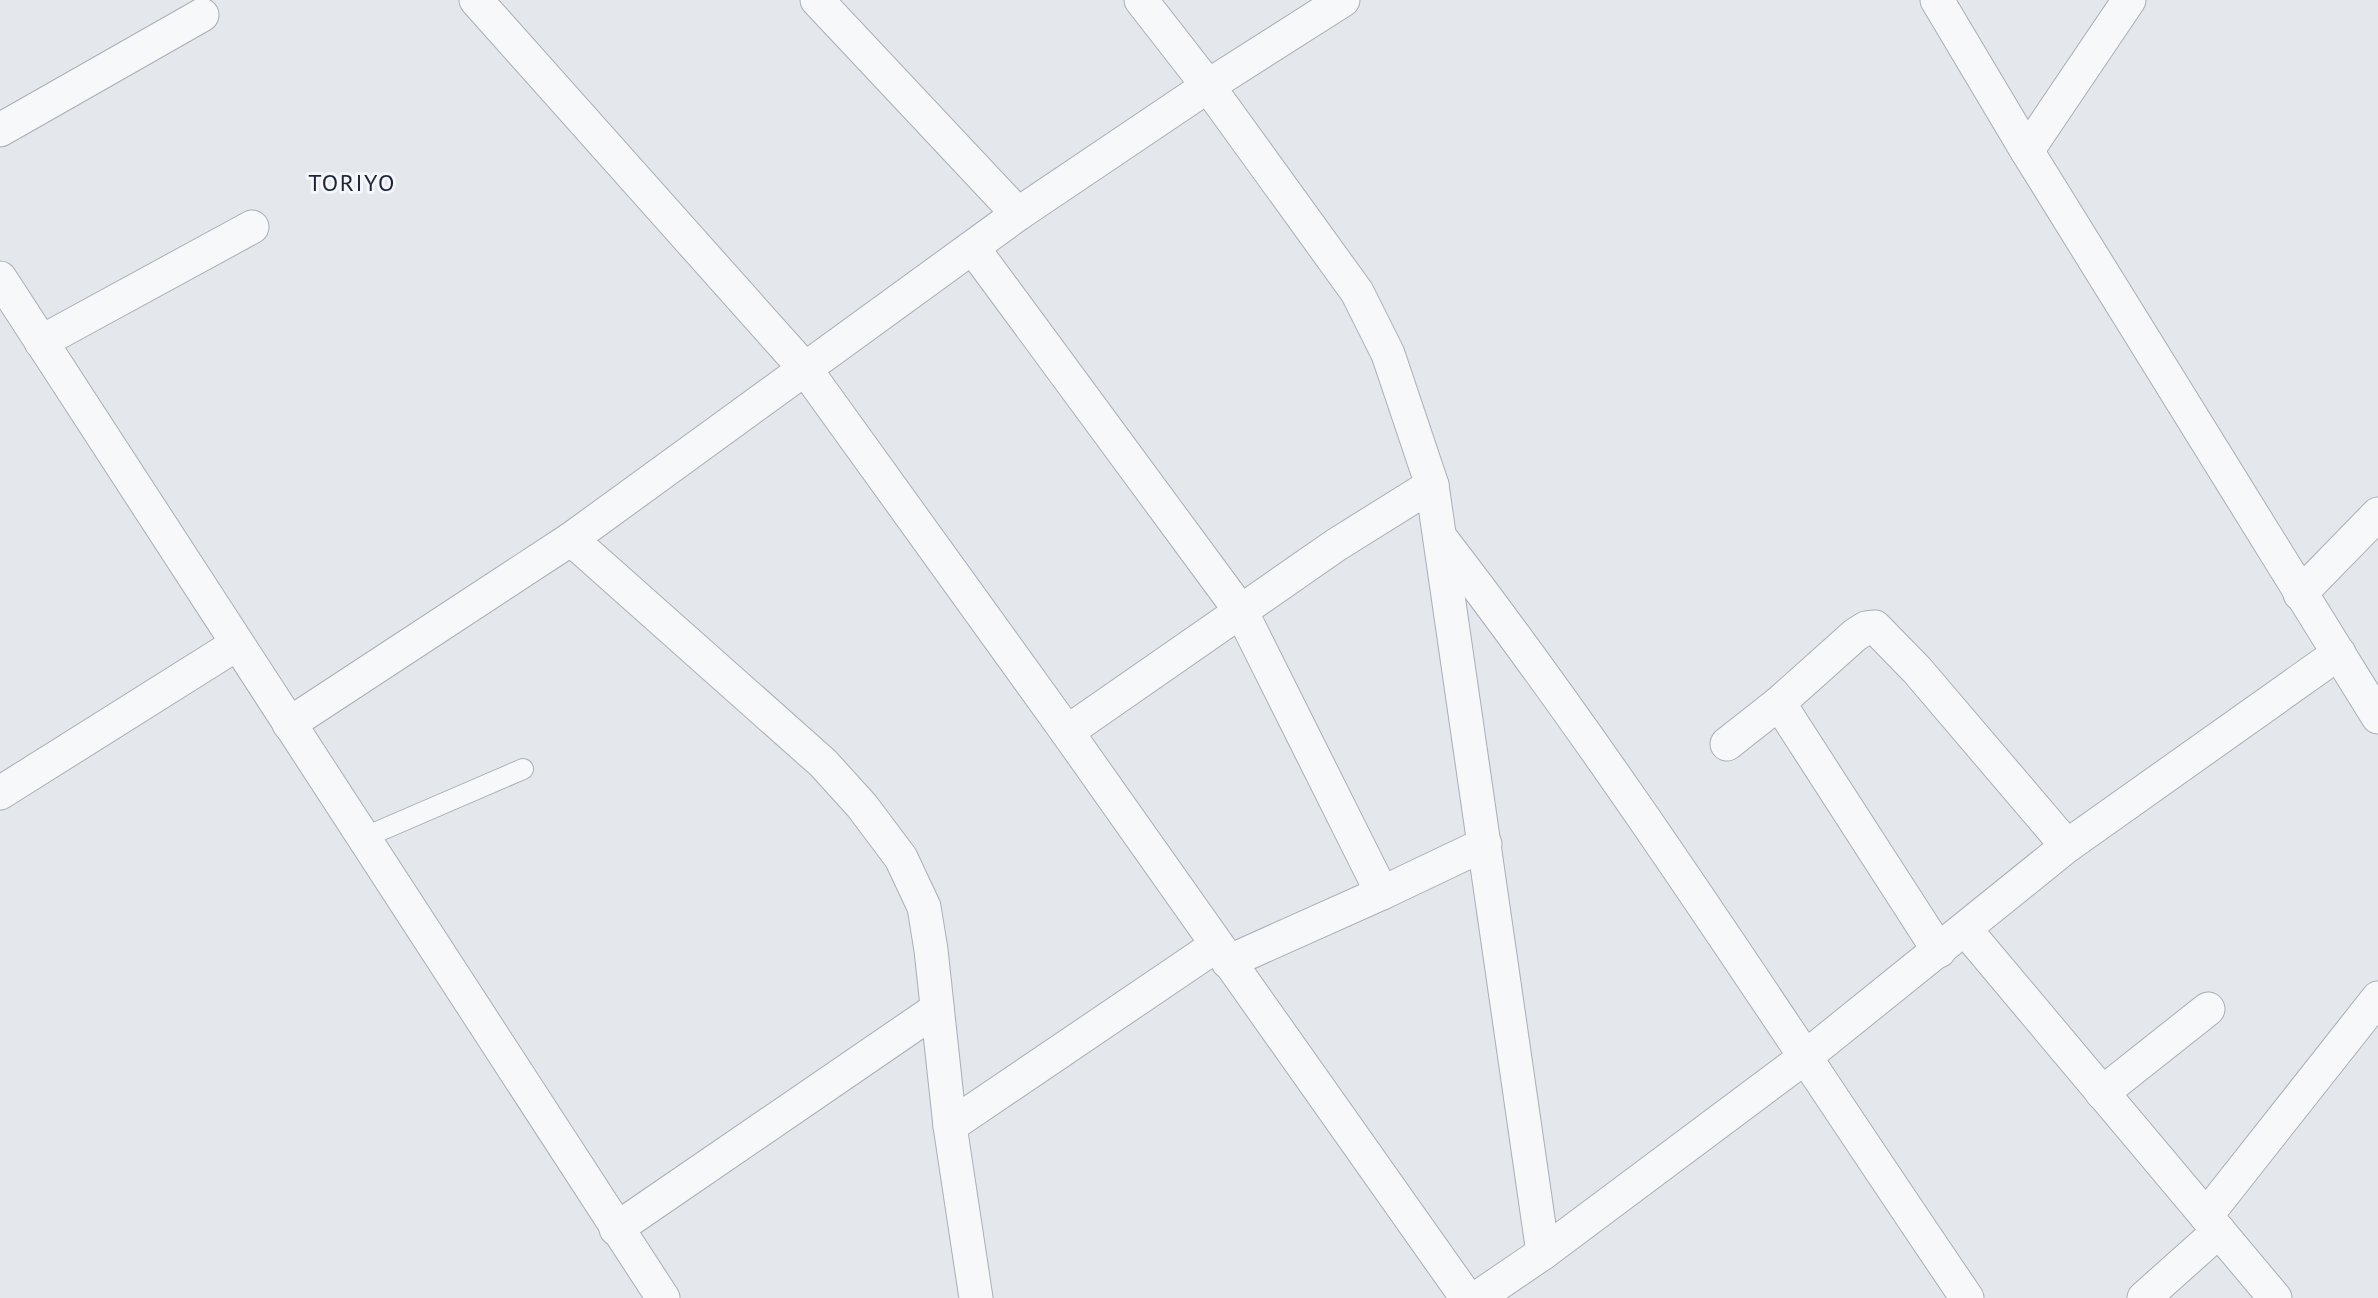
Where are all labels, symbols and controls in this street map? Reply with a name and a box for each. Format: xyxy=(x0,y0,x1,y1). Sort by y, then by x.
district label: TORIYO xyxy=(308,167,396,198)

